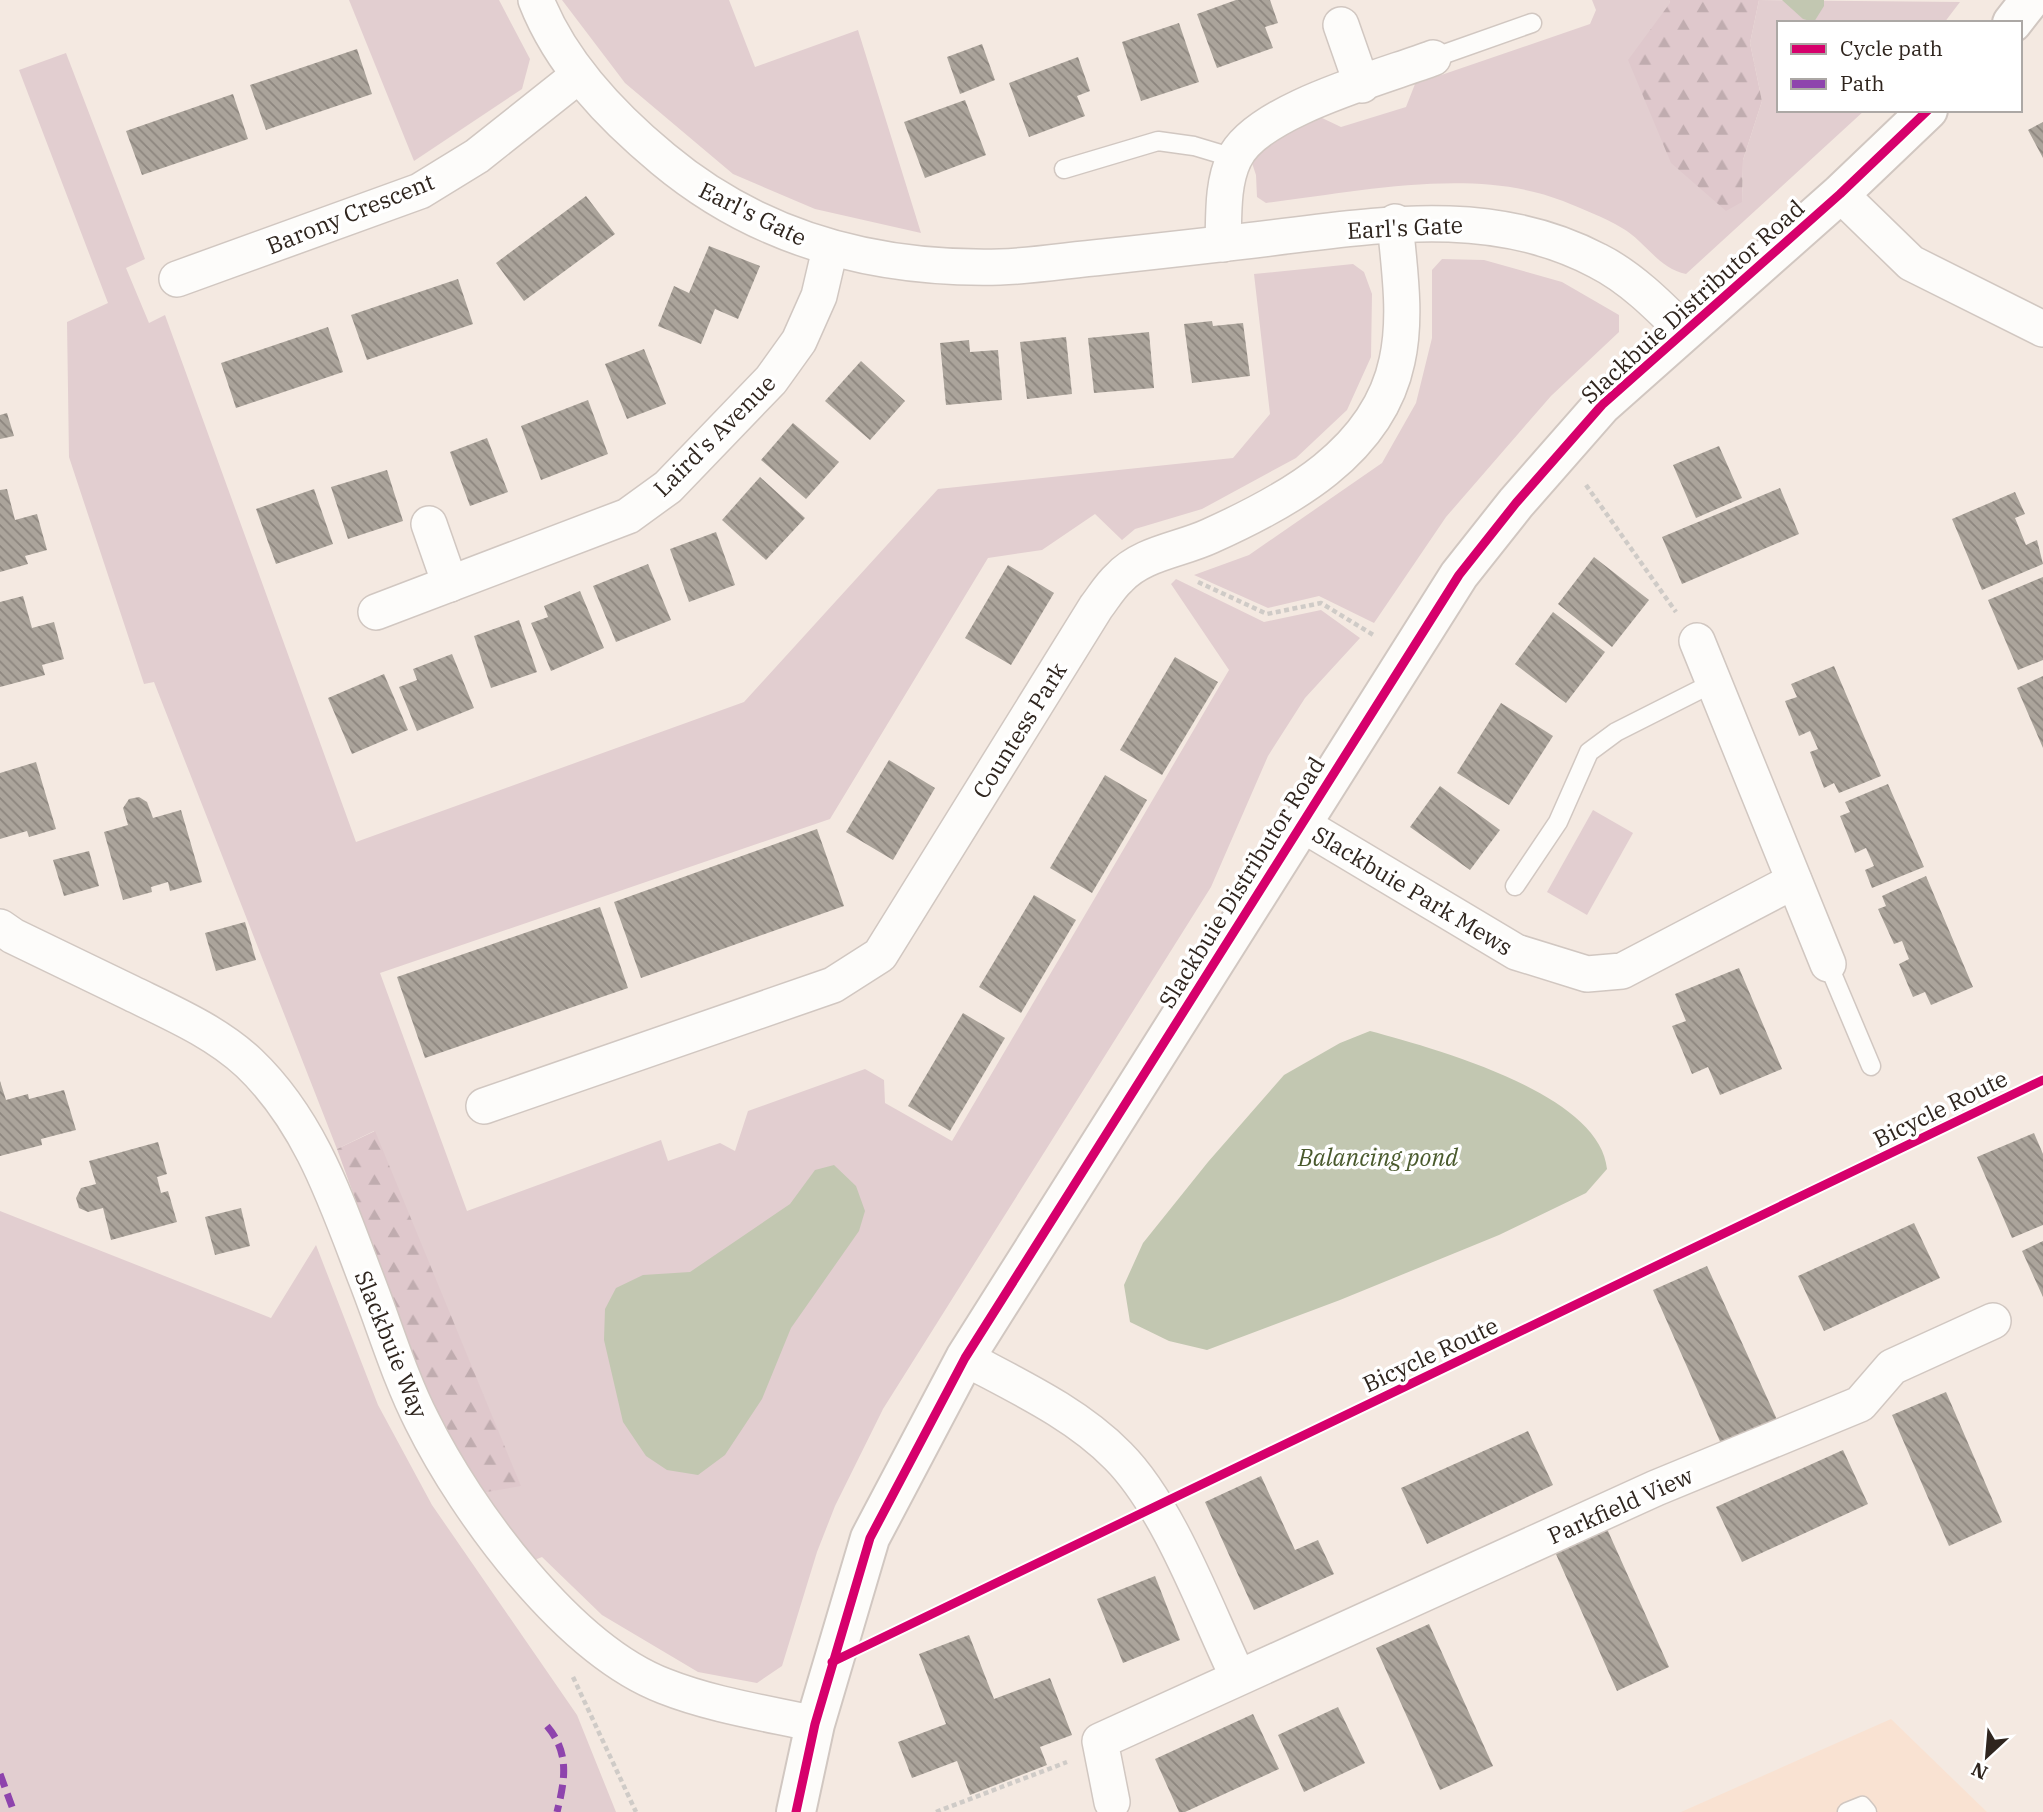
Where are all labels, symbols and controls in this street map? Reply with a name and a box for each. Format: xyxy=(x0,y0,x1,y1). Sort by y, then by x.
legend xyxy=(1777,21,2022,112)
text: Cycle path xyxy=(1840,34,1943,62)
text: Path xyxy=(1840,69,1885,97)
street label: Barony Crescent xyxy=(262,166,438,260)
street label: Earl's Gate xyxy=(694,174,812,252)
street label: Slackbuie Distributor Road xyxy=(1574,193,1810,409)
street label: Earl's Gate xyxy=(1346,209,1464,245)
street label: Laird's Avenue xyxy=(647,368,781,502)
street label: Countess Park xyxy=(965,656,1073,804)
street label: Slackbuie Distributor Road xyxy=(1151,751,1331,1013)
street label: Slackbuie Park Mews xyxy=(1307,818,1519,962)
street label: Bicycle Route xyxy=(1868,1063,2012,1153)
water label: Balancing pond xyxy=(1297,1141,1459,1173)
street label: Slackbuie Way xyxy=(349,1266,436,1423)
street label: Bicycle Route xyxy=(1358,1310,1502,1398)
street label: Parkfield View xyxy=(1543,1460,1697,1550)
north arrow xyxy=(1952,1721,2022,1791)
text: N xyxy=(1968,1757,1992,1785)

